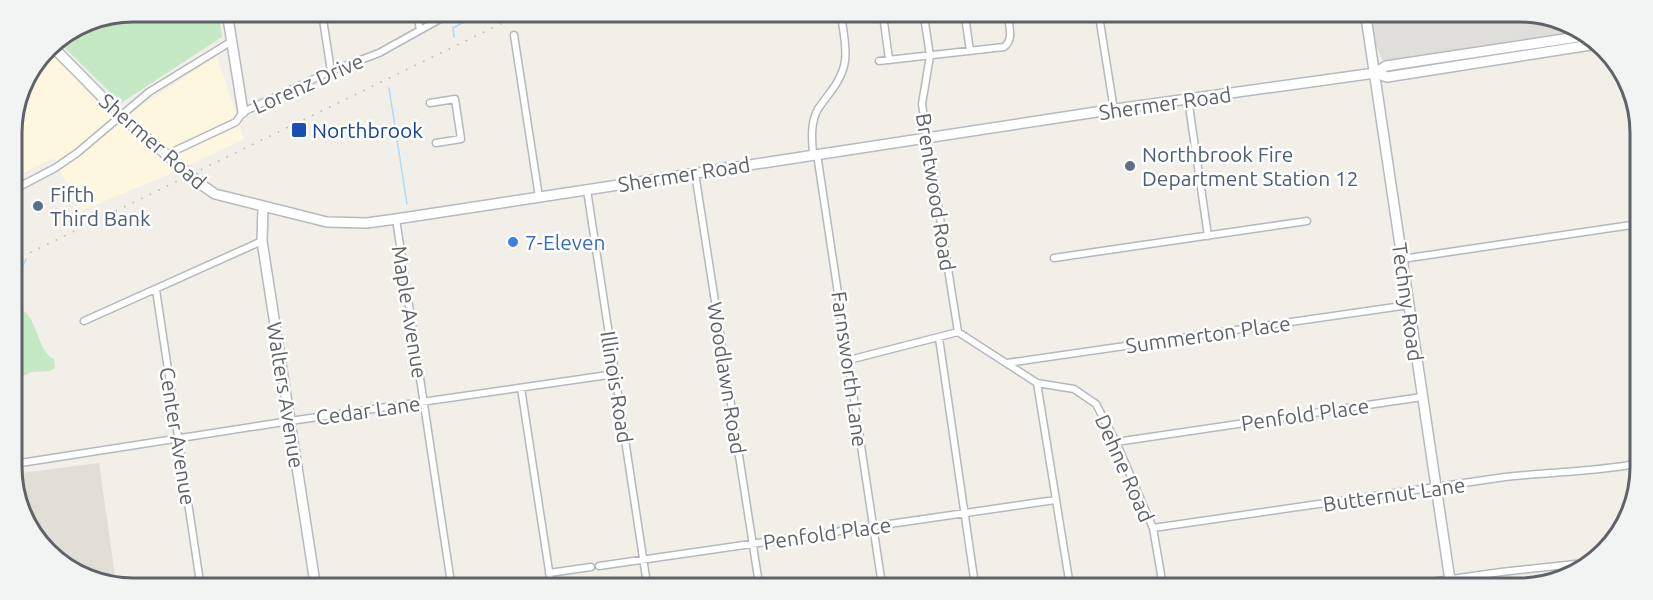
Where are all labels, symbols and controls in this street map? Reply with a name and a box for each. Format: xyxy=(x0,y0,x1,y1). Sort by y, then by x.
street label: Lorenz Drive xyxy=(249,48,367,118)
street label: Shermer Road xyxy=(1097,82,1233,124)
street label: Shermer Road xyxy=(95,88,211,194)
street label: Brentwood Road xyxy=(912,111,960,273)
place label: Northbrook xyxy=(312,118,423,142)
marker: Northbrook xyxy=(290,121,308,139)
place label: Northbrook Fire Department Station 12 xyxy=(1142,142,1359,190)
street label: Shermer Road xyxy=(616,152,752,196)
marker: Northbrook Fire Department Station 12 xyxy=(1123,159,1137,173)
place label: Fifth Third Bank xyxy=(50,182,151,230)
marker: Fifth Third Bank xyxy=(31,199,45,213)
place label: 7-Eleven xyxy=(525,230,606,254)
marker: 7-Eleven xyxy=(506,235,520,249)
street label: Techny Road xyxy=(1388,241,1428,363)
street label: Maple Avenue xyxy=(388,244,432,380)
street label: Farnsworth Lane xyxy=(827,290,873,448)
street label: Woodlawn Road xyxy=(703,300,751,456)
street label: Summerton Place xyxy=(1124,311,1292,357)
street label: Walters Avenue xyxy=(263,320,309,470)
street label: Illinois Road xyxy=(596,329,638,445)
street label: Center Avenue xyxy=(155,365,201,507)
street label: Cedar Lane xyxy=(314,391,422,429)
street label: Penfold Place xyxy=(1240,393,1370,435)
street label: Dehne Road xyxy=(1091,410,1159,526)
street label: Butternut Lane xyxy=(1321,472,1467,516)
street label: Penfold Place xyxy=(762,512,892,554)

